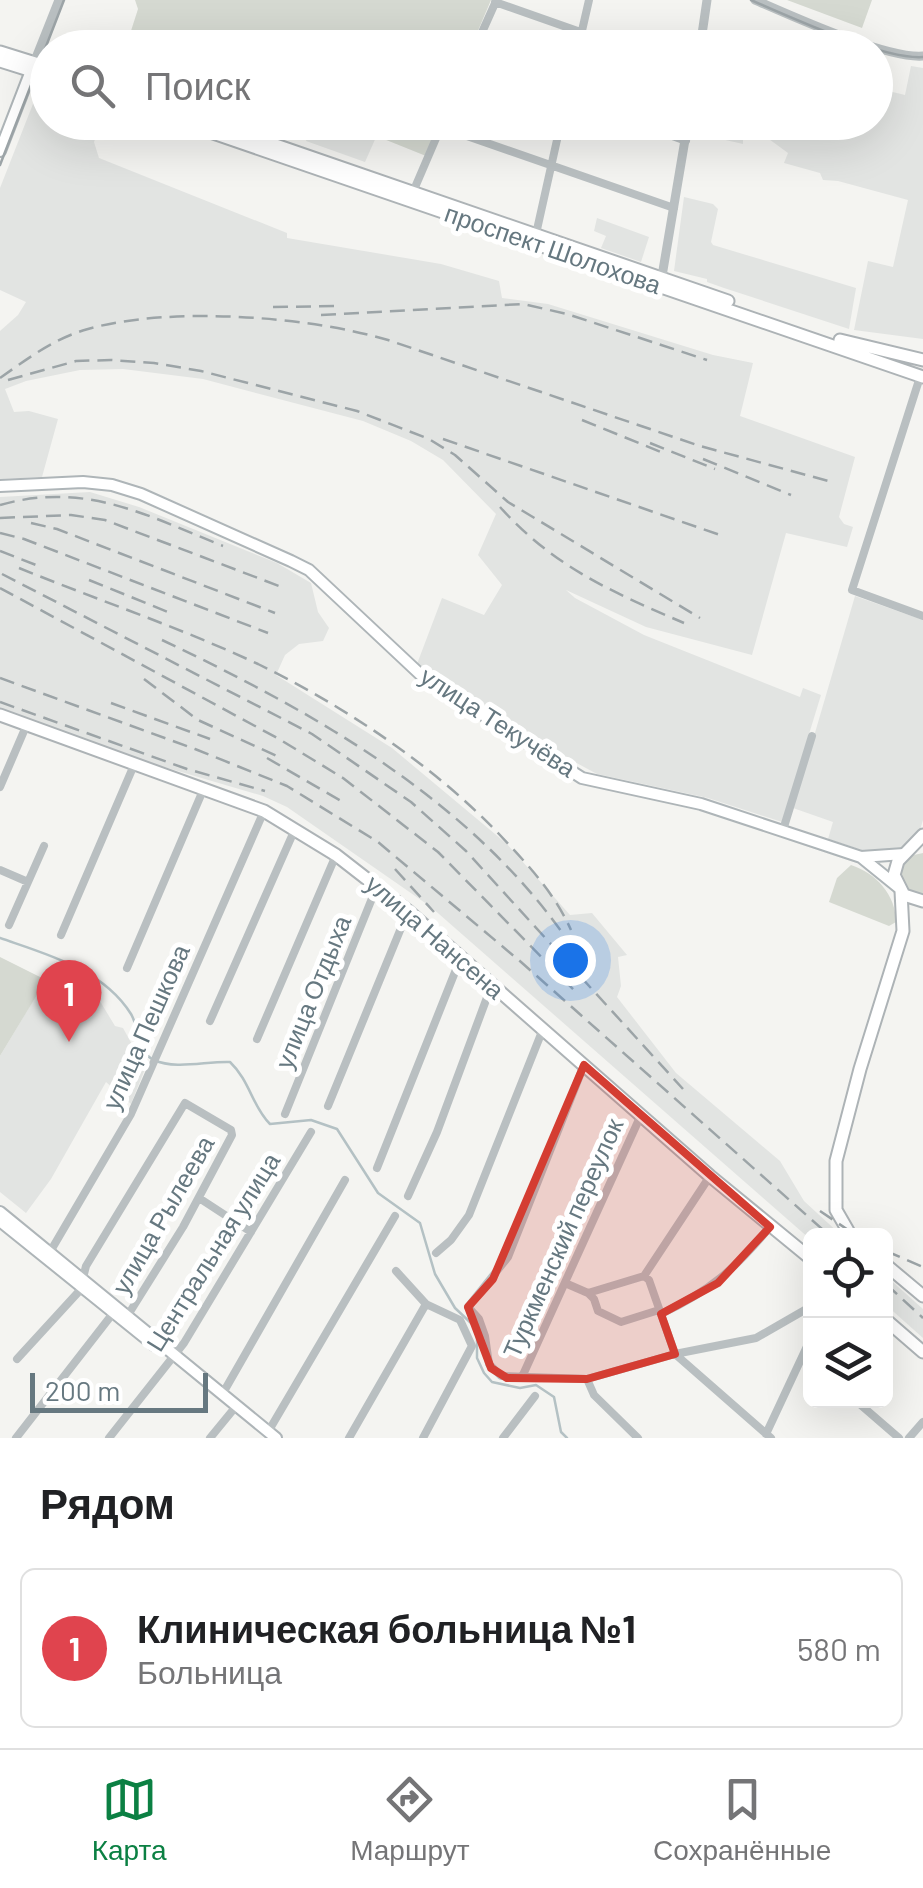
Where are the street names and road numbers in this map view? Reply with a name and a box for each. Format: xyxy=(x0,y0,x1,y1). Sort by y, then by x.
street label: проспект Шолохова xyxy=(441,197,665,299)
street label: улица Текучёва xyxy=(415,660,582,783)
street label: улица Нансена xyxy=(360,868,511,1005)
street label: улица Отдыха xyxy=(268,911,356,1073)
street label: улица Пешкова xyxy=(95,939,195,1114)
street label: Туркменский переулок xyxy=(496,1112,629,1362)
street label: улица Рылеева xyxy=(105,1130,220,1299)
street label: Центральная улица xyxy=(139,1147,285,1356)

